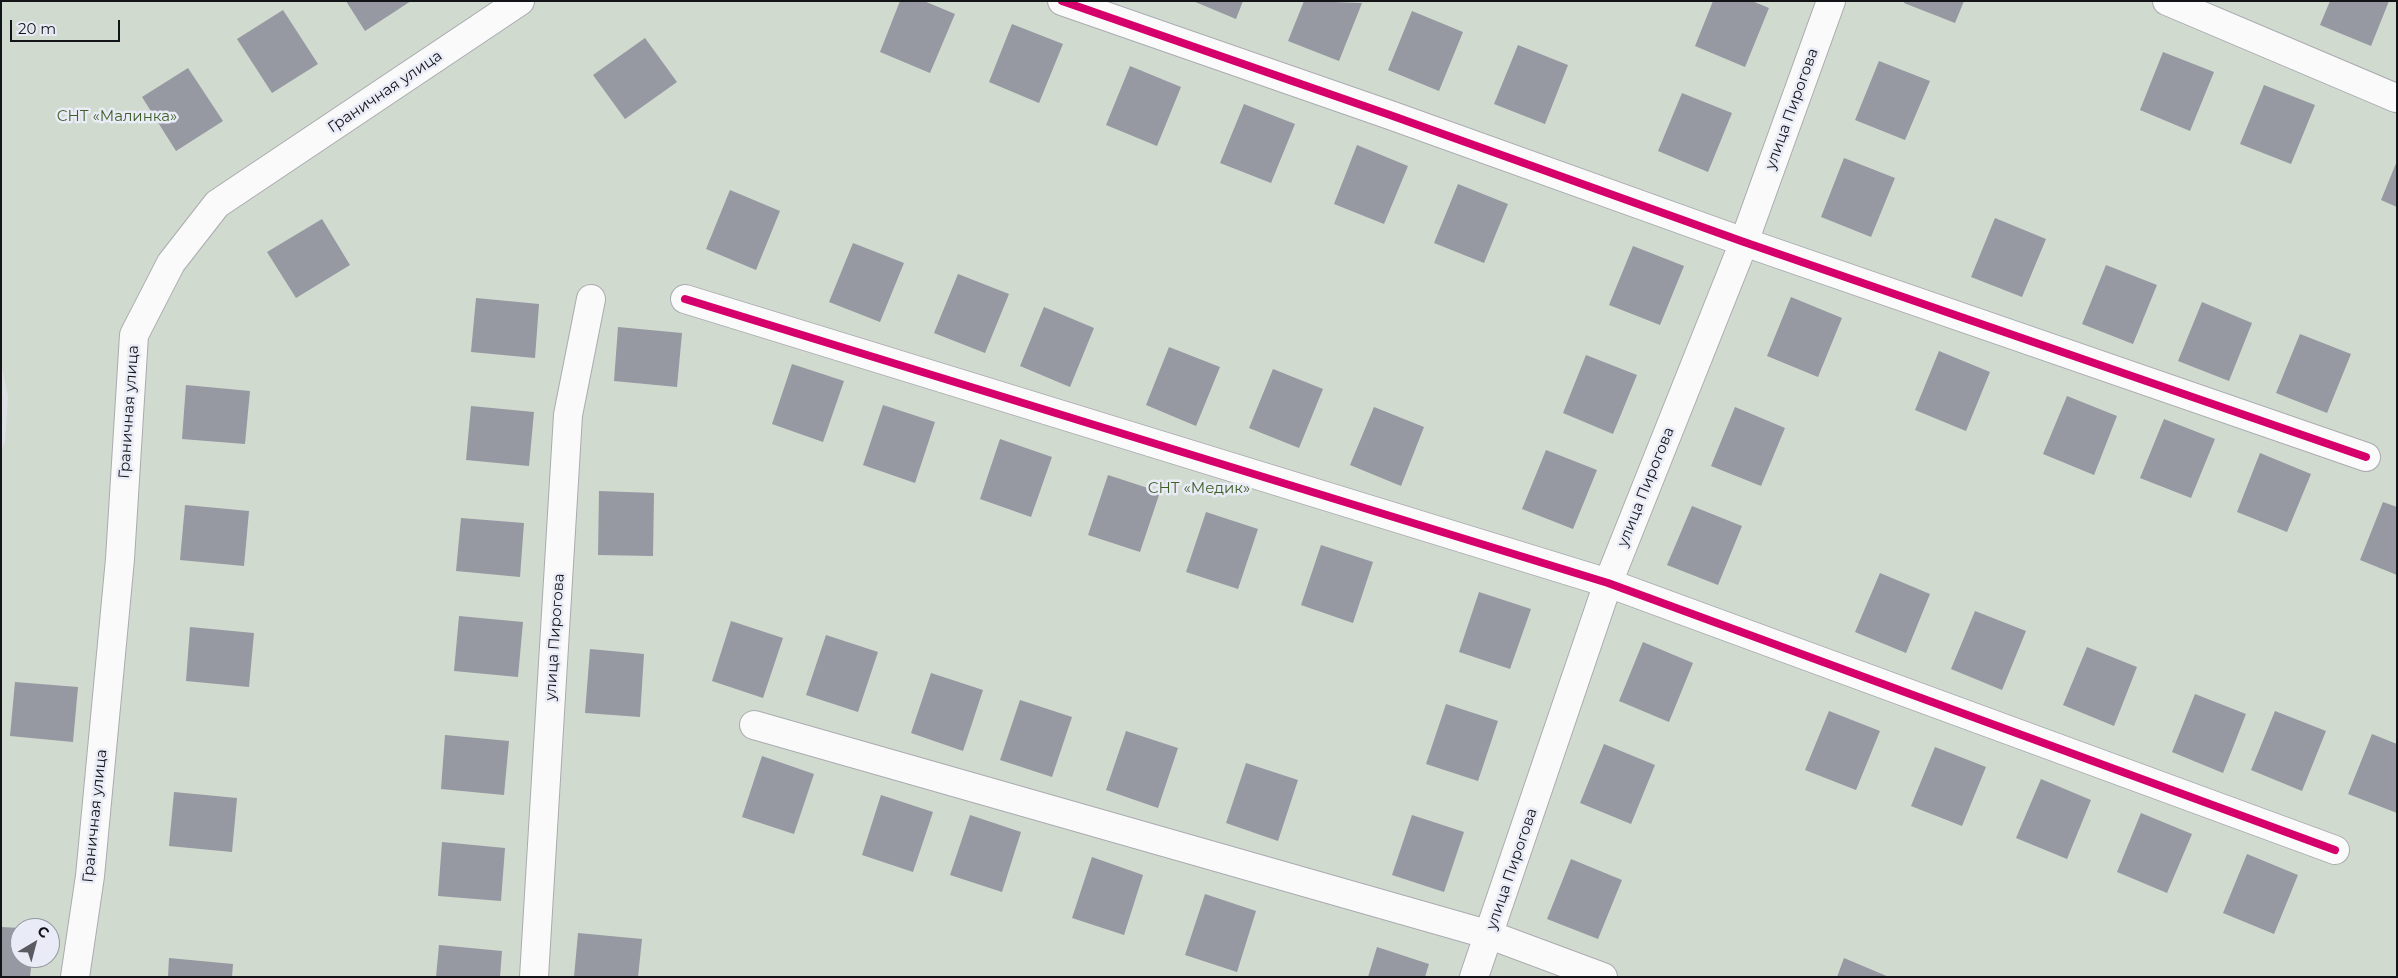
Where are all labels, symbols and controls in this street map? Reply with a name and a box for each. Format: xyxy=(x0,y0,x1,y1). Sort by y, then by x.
scale bar xyxy=(12,10,122,42)
text: 20 m xyxy=(18,19,56,38)
street label: улица Пирогова xyxy=(1762,46,1822,172)
street label: Граничная улица xyxy=(324,47,446,137)
park label: СНТ «Малинка» xyxy=(57,108,177,126)
street label: Граничная улица xyxy=(115,345,143,479)
street label: улица Пирогова xyxy=(1614,425,1678,549)
park label: СНТ «Медик» xyxy=(1148,480,1250,498)
street label: улица Пирогова xyxy=(542,573,568,701)
street label: Граничная улица xyxy=(79,748,111,884)
street label: улица Пирогова xyxy=(1483,806,1541,932)
north arrow xyxy=(10,918,60,968)
text: С xyxy=(34,922,53,942)

